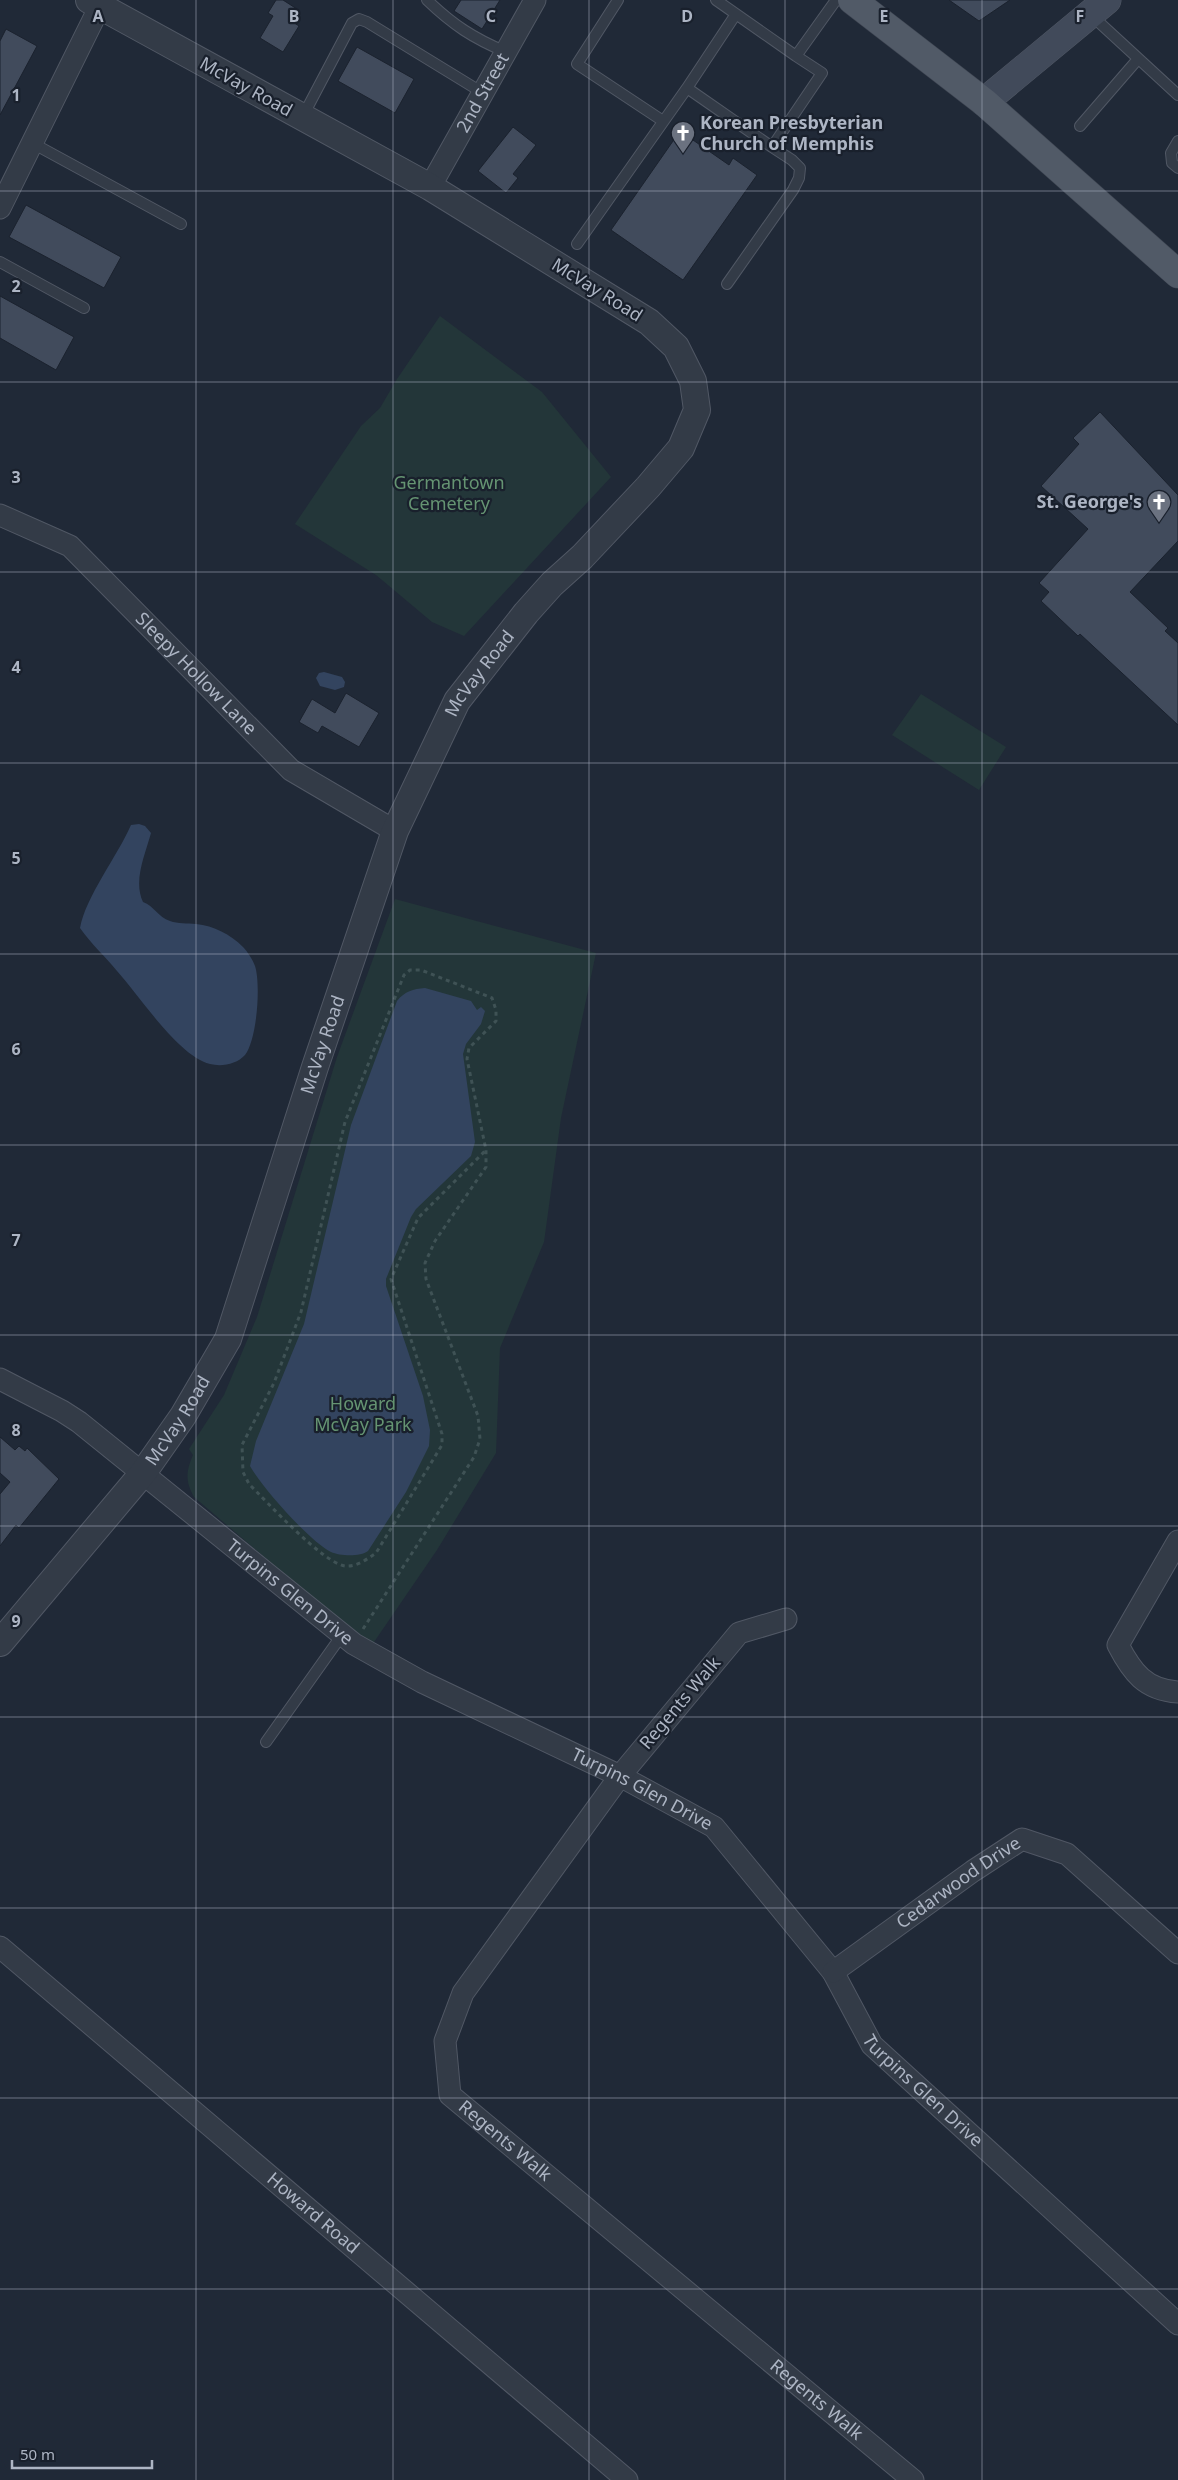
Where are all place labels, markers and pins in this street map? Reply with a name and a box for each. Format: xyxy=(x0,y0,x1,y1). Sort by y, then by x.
place label: Korean Presbyterian Church of Memphis xyxy=(700,110,883,155)
church icon: Korean Presbyterian Church of Memphis xyxy=(670,120,696,154)
place label: St. George's xyxy=(1036,489,1142,513)
church icon: St. George's xyxy=(1146,489,1172,523)

